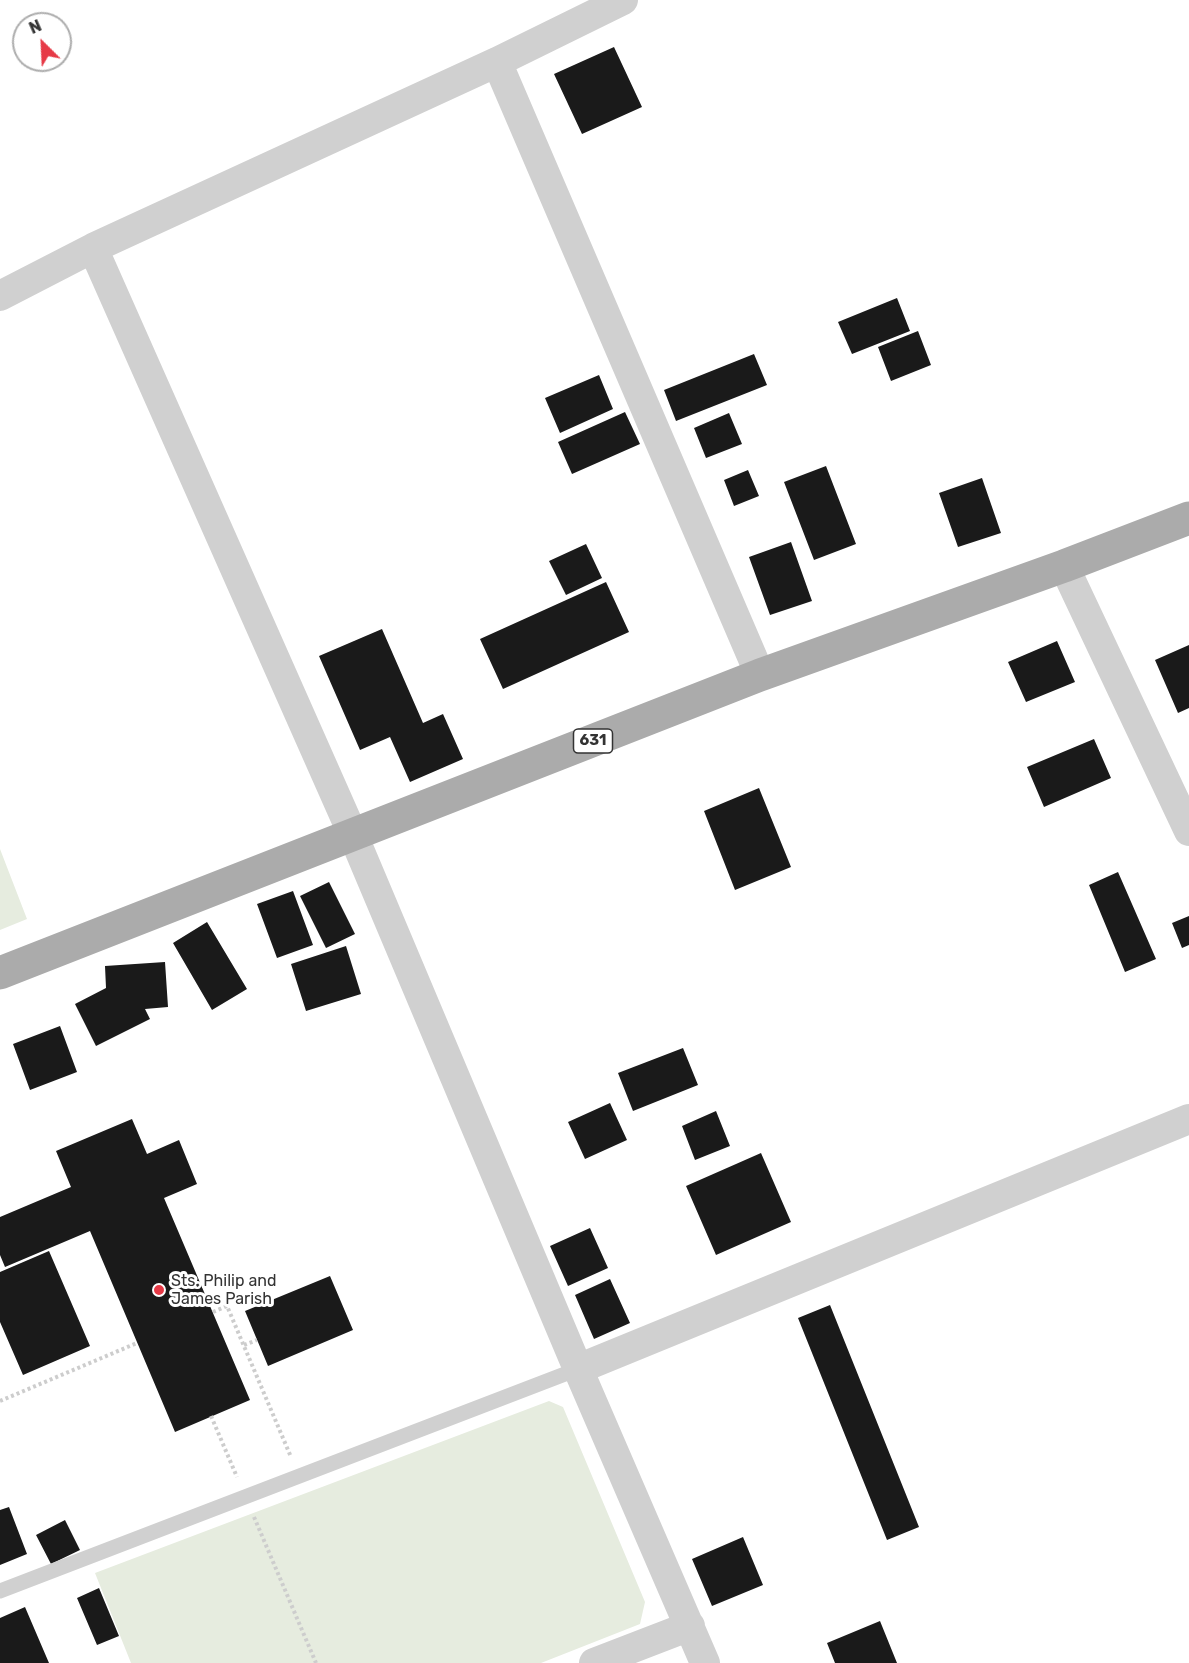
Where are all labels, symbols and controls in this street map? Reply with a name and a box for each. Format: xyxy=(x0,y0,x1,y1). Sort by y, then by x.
north arrow xyxy=(12,12,72,72)
text: N xyxy=(26,16,44,38)
road number: 631 xyxy=(574,729,612,753)
place label: Sts. Philip and James Parish xyxy=(171,1271,276,1309)
marker: Sts. Philip and James Parish xyxy=(152,1283,166,1297)

